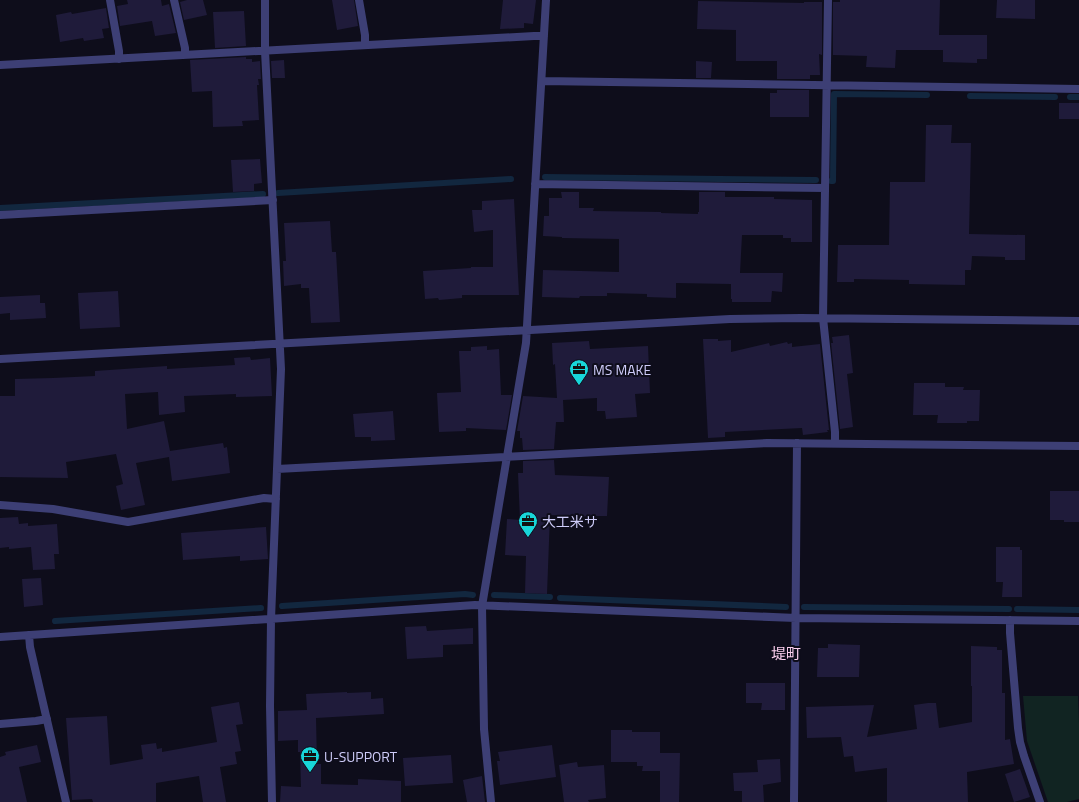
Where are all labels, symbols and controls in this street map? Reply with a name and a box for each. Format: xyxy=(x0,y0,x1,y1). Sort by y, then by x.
office icon: MS MAKE xyxy=(568,358,590,386)
place label: MS MAKE xyxy=(593,359,651,380)
office icon: 大工米サ xyxy=(517,510,539,538)
place label: 大工米サ xyxy=(542,511,598,532)
district label: 堤町 xyxy=(771,642,801,665)
office icon: U-SUPPORT xyxy=(299,745,321,773)
place label: U-SUPPORT xyxy=(324,746,398,767)

